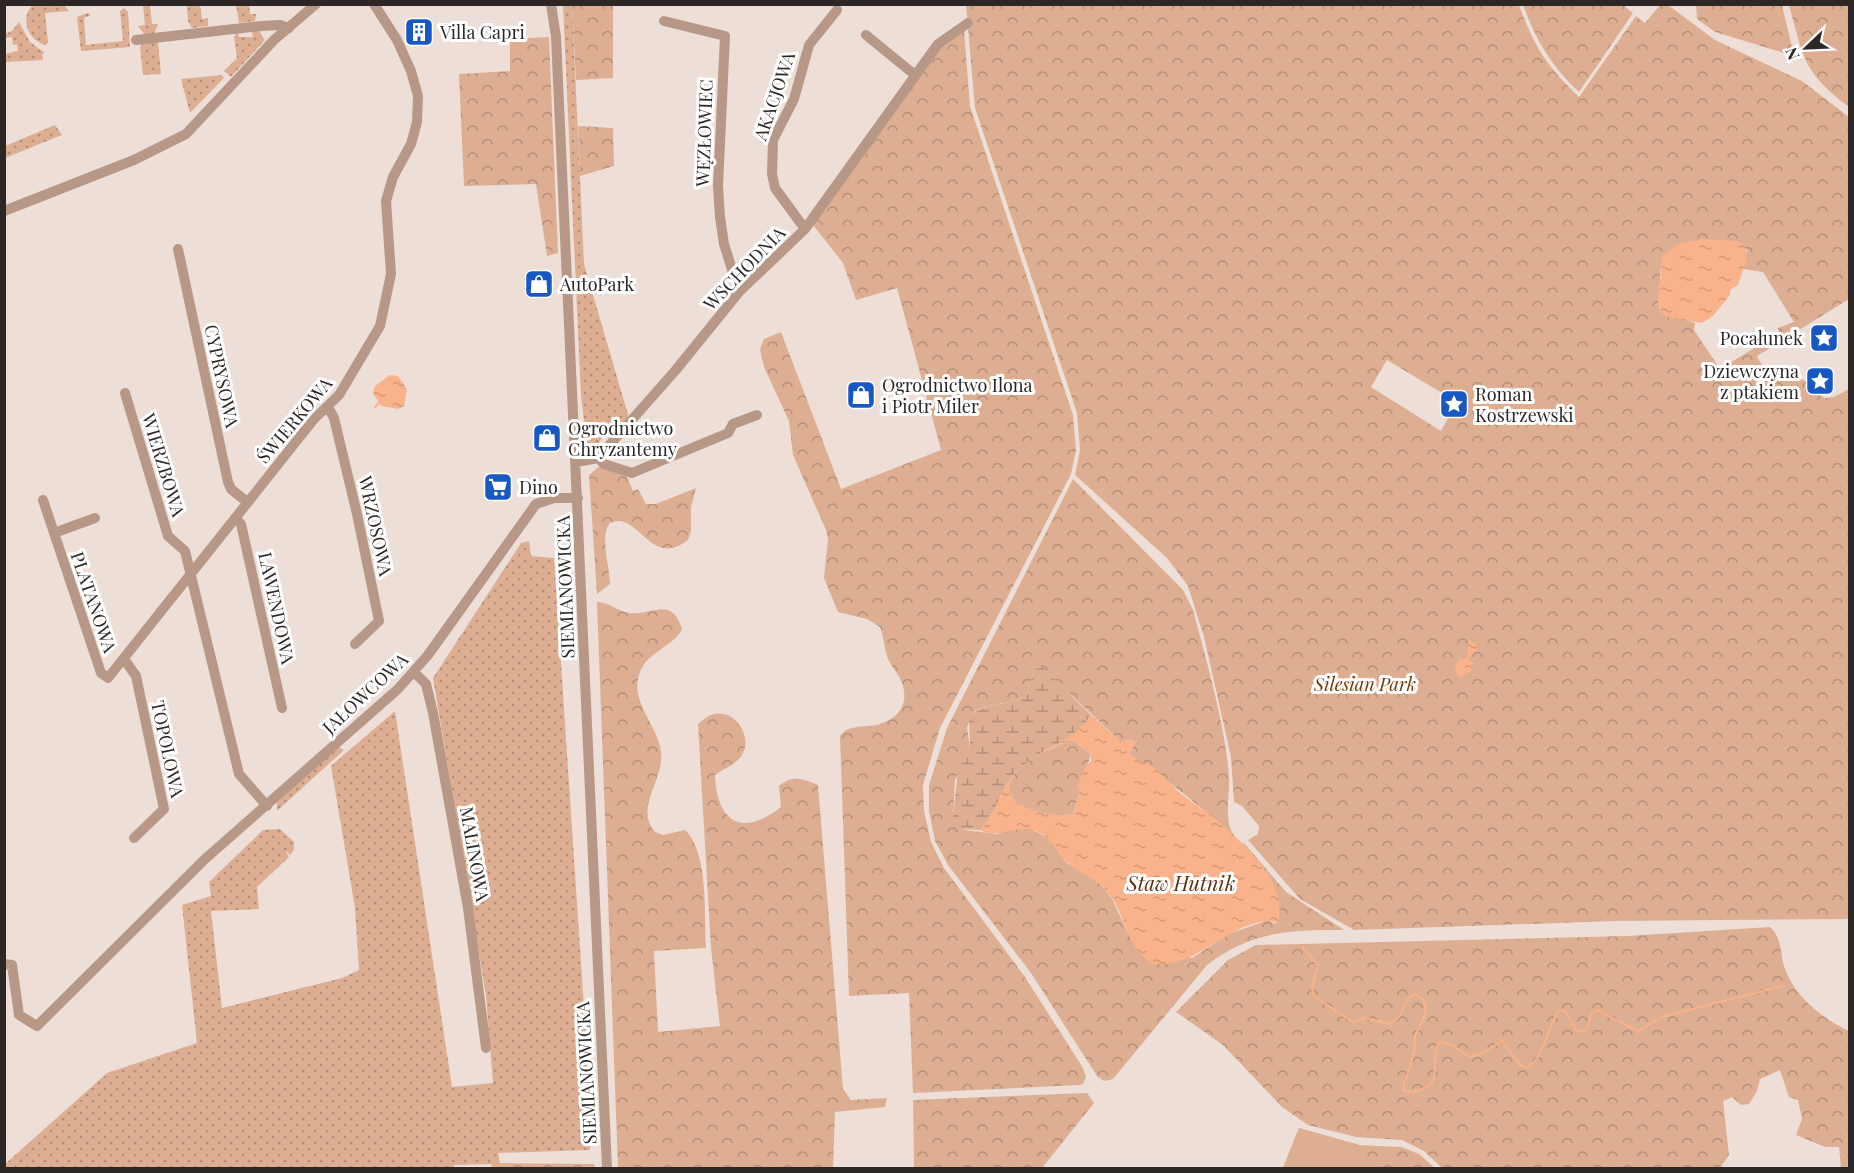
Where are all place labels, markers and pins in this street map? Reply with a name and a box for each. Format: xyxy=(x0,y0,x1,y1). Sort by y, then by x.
building icon: Villa Capri xyxy=(403,16,435,48)
place label: Villa Capri xyxy=(439,20,525,44)
shop icon: AutoPark xyxy=(523,268,555,300)
place label: AutoPark xyxy=(559,272,634,296)
place icon: Pocałunek xyxy=(1808,322,1840,354)
place label: Pocałunek xyxy=(1720,326,1803,350)
place label: Dziewczyna z ptakiem xyxy=(1703,359,1799,404)
place icon: Dziewczyna z ptakiem xyxy=(1804,365,1836,397)
place label: Ogrodnictwo Ilona i Piotr Miler xyxy=(882,373,1033,418)
shop icon: Ogrodnictwo Ilona i Piotr Miler xyxy=(845,379,877,411)
place label: Roman Kostrzewski xyxy=(1475,382,1574,427)
place icon: Roman Kostrzewski xyxy=(1438,388,1470,420)
place label: Ogrodnictwo Chryzantemy xyxy=(568,416,677,461)
shop icon: Ogrodnictwo Chryzantemy xyxy=(531,422,563,454)
supermarket icon: Dino xyxy=(482,471,514,503)
place label: Dino xyxy=(519,475,558,499)

